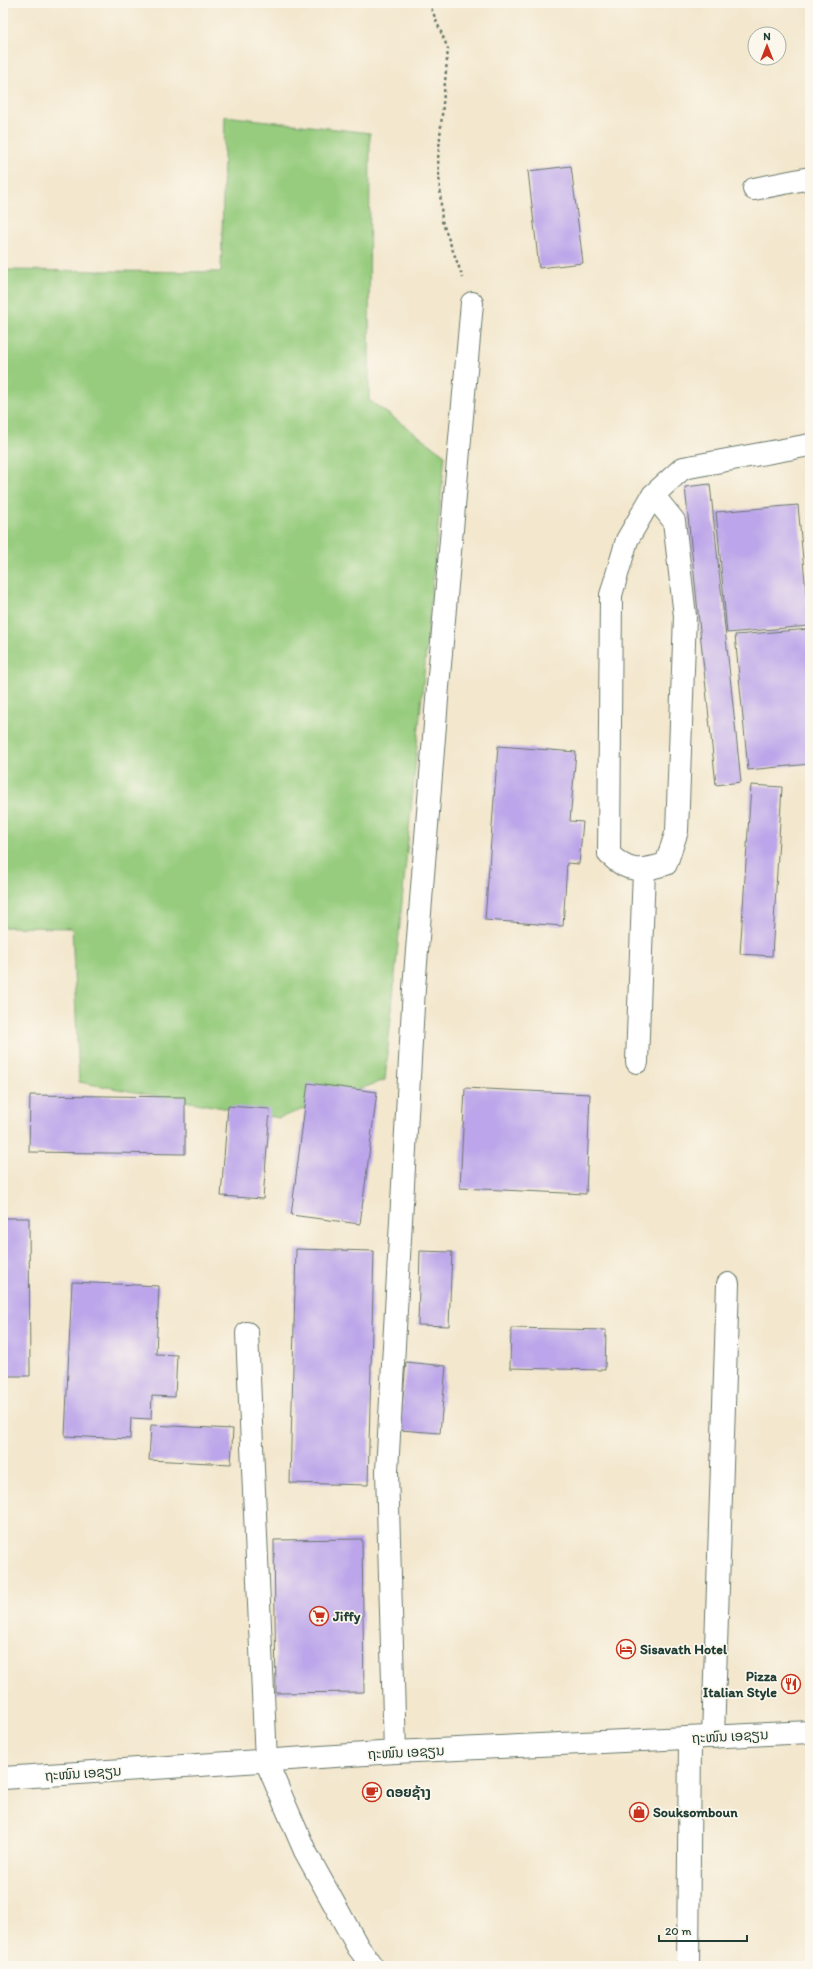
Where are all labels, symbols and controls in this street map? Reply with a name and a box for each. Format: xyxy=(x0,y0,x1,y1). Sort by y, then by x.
north arrow xyxy=(747,26,787,66)
text: N xyxy=(763,30,771,43)
supermarket icon: Jiffy xyxy=(308,1605,330,1627)
place label: Jiffy xyxy=(332,1608,361,1625)
hotel icon: Sisavath Hotel xyxy=(615,1638,637,1660)
place label: Sisavath Hotel xyxy=(640,1641,728,1658)
place label: Pizza Italian Style xyxy=(703,1668,777,1701)
restaurant icon: Pizza Italian Style xyxy=(780,1673,802,1695)
street label: ຖະໜົນ ເອຊຽນ xyxy=(691,1726,769,1747)
street label: ຖະໜົນ ເອຊຽນ xyxy=(367,1742,445,1763)
street label: ຖະໜົນ ເອຊຽນ xyxy=(44,1762,122,1785)
cafe icon: ດອຍຊ້າງ xyxy=(361,1781,383,1803)
place label: ດອຍຊ້າງ xyxy=(386,1784,431,1801)
shop icon: Souksomboun xyxy=(628,1801,650,1823)
place label: Souksomboun xyxy=(653,1804,738,1821)
scale bar xyxy=(659,1917,747,1943)
text: 20 m xyxy=(665,1924,692,1938)

